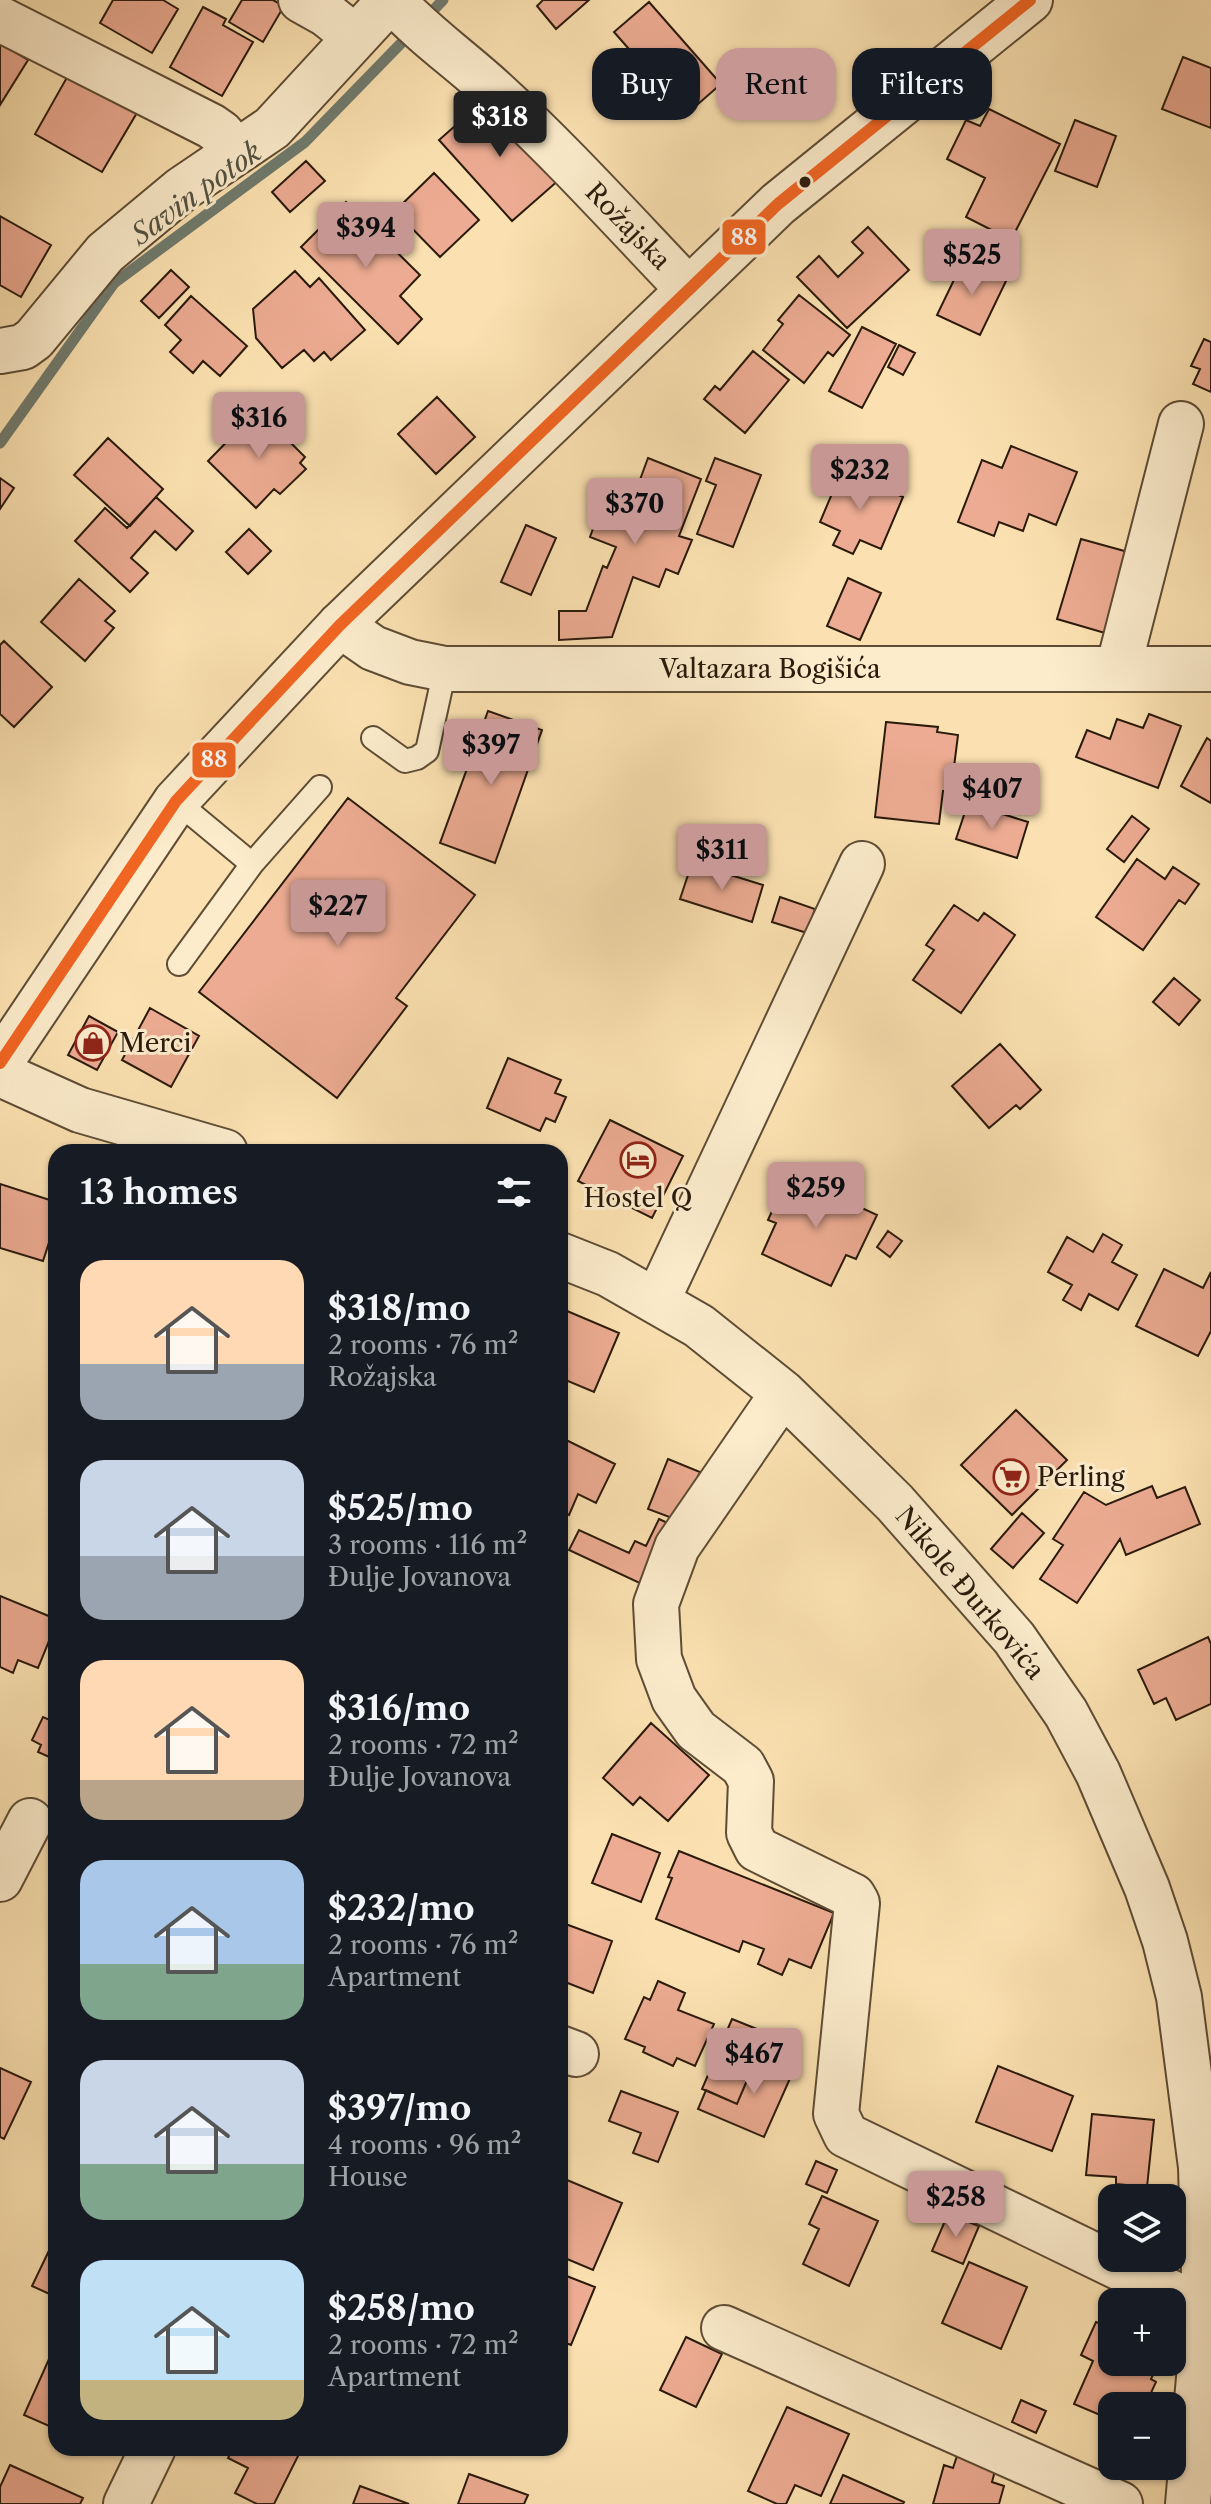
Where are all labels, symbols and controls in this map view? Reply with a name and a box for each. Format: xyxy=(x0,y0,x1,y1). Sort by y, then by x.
chip: Buy xyxy=(592,48,700,120)
chip: Rent xyxy=(716,48,836,120)
chip: Filters xyxy=(852,48,992,120)
pin: $318 xyxy=(453,91,547,159)
text: $318 xyxy=(472,101,528,133)
water label: Savin potok xyxy=(123,134,268,253)
unlabelled marker xyxy=(797,174,813,190)
street label: Rožajska xyxy=(579,176,677,276)
pin: $394 xyxy=(319,202,413,270)
text: $394 xyxy=(336,212,396,244)
line badge: 88 xyxy=(721,218,767,256)
text: 88 xyxy=(730,224,758,251)
pin: $525 xyxy=(925,229,1019,297)
text: $525 xyxy=(943,239,1001,271)
pin: $316 xyxy=(212,392,306,460)
text: $316 xyxy=(231,402,287,434)
pin: $232 xyxy=(813,444,907,512)
text: $232 xyxy=(830,454,890,486)
pin: $370 xyxy=(588,478,682,546)
text: $370 xyxy=(605,488,665,520)
street label: Valtazara Bogišića xyxy=(658,653,881,685)
pin: $397 xyxy=(444,719,538,787)
text: $397 xyxy=(462,729,520,761)
line badge: 88 xyxy=(191,741,237,779)
text: 88 xyxy=(200,746,228,773)
pin: $407 xyxy=(945,763,1039,831)
text: $407 xyxy=(962,773,1022,805)
pin: $311 xyxy=(675,824,769,892)
text: $311 xyxy=(696,834,748,866)
pin: $227 xyxy=(291,880,385,948)
text: $227 xyxy=(309,890,367,922)
shop icon: Merci xyxy=(74,1024,112,1062)
place label: Merci xyxy=(119,1027,191,1059)
hotel icon: Hostel Q xyxy=(619,1141,657,1179)
pin: $259 xyxy=(769,1162,863,1230)
icon: filters xyxy=(492,1170,536,1214)
text: 13 homes xyxy=(80,1171,238,1213)
text: $259 xyxy=(786,1172,846,1204)
place label: Hostel Q xyxy=(584,1182,692,1214)
text: $318/mo xyxy=(328,1287,471,1329)
icon: home xyxy=(144,1292,240,1388)
text: 2 rooms · 76 m² xyxy=(328,1329,518,1361)
text: Rožajska xyxy=(328,1361,437,1393)
supermarket icon: Perling xyxy=(992,1458,1030,1496)
place label: Perling xyxy=(1037,1461,1125,1493)
text: $525/mo xyxy=(328,1487,473,1529)
icon: home xyxy=(144,1492,240,1588)
street label: Nikole Đurkovića xyxy=(889,1500,1052,1686)
text: 3 rooms · 116 m² xyxy=(328,1529,527,1561)
text: Đulje Jovanova xyxy=(328,1561,511,1593)
text: $316/mo xyxy=(328,1687,470,1729)
icon: home xyxy=(144,1692,240,1788)
text: 2 rooms · 72 m² xyxy=(328,1729,519,1761)
text: Đulje Jovanova xyxy=(328,1761,511,1793)
text: $232/mo xyxy=(328,1887,475,1929)
icon: home xyxy=(144,1892,240,1988)
text: 2 rooms · 76 m² xyxy=(328,1929,518,1961)
text: Apartment xyxy=(328,1961,461,1993)
pin: $467 xyxy=(707,2028,801,2096)
text: $467 xyxy=(725,2038,783,2070)
text: $397/mo xyxy=(328,2087,471,2129)
icon: home xyxy=(144,2092,240,2188)
text: 4 rooms · 96 m² xyxy=(328,2129,521,2161)
text: House xyxy=(328,2161,408,2193)
pin: $258 xyxy=(909,2171,1003,2239)
text: $258 xyxy=(926,2181,986,2213)
map controls xyxy=(1098,2184,1186,2480)
button: layers xyxy=(1098,2184,1186,2272)
text: $258/mo xyxy=(328,2287,475,2329)
button: + xyxy=(1098,2288,1186,2376)
icon: home xyxy=(144,2292,240,2388)
text: 2 rooms · 72 m² xyxy=(328,2329,519,2361)
text: Apartment xyxy=(328,2361,461,2393)
button: − xyxy=(1098,2392,1186,2480)

